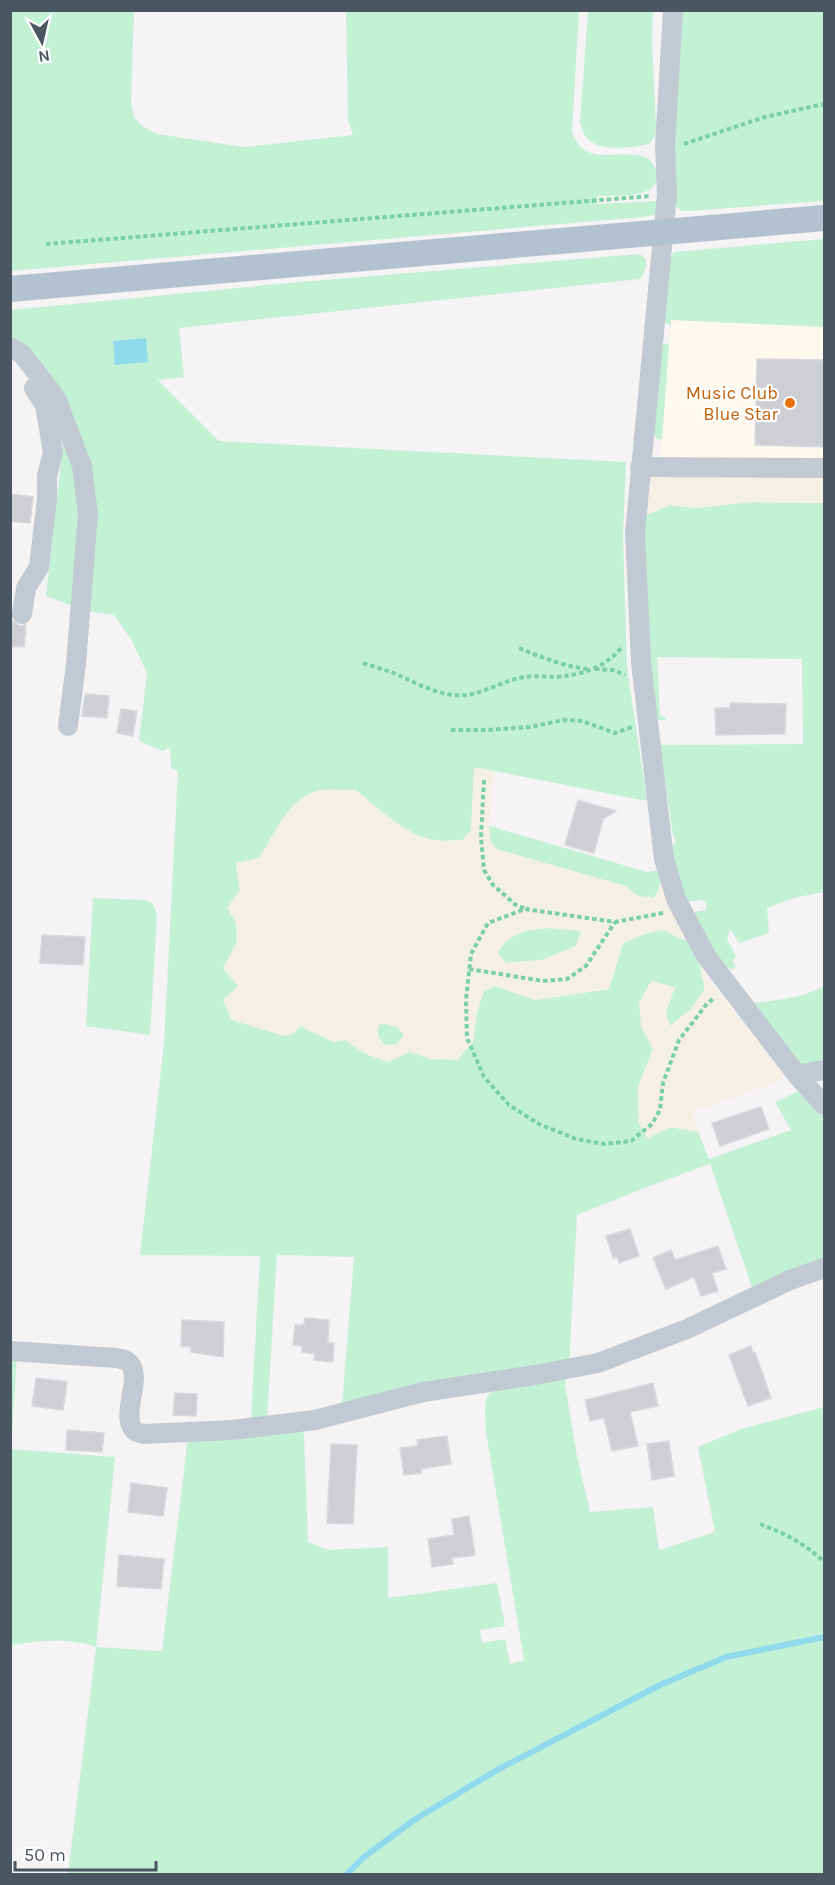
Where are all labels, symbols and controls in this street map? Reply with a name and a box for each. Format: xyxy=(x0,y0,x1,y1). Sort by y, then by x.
north arrow xyxy=(12,12,72,72)
text: N xyxy=(37,46,51,67)
place label: Music Club Blue Star xyxy=(686,382,778,425)
marker: Music Club Blue Star xyxy=(783,396,797,410)
scale bar xyxy=(15,1834,156,1872)
text: 50 m xyxy=(24,1844,66,1866)

